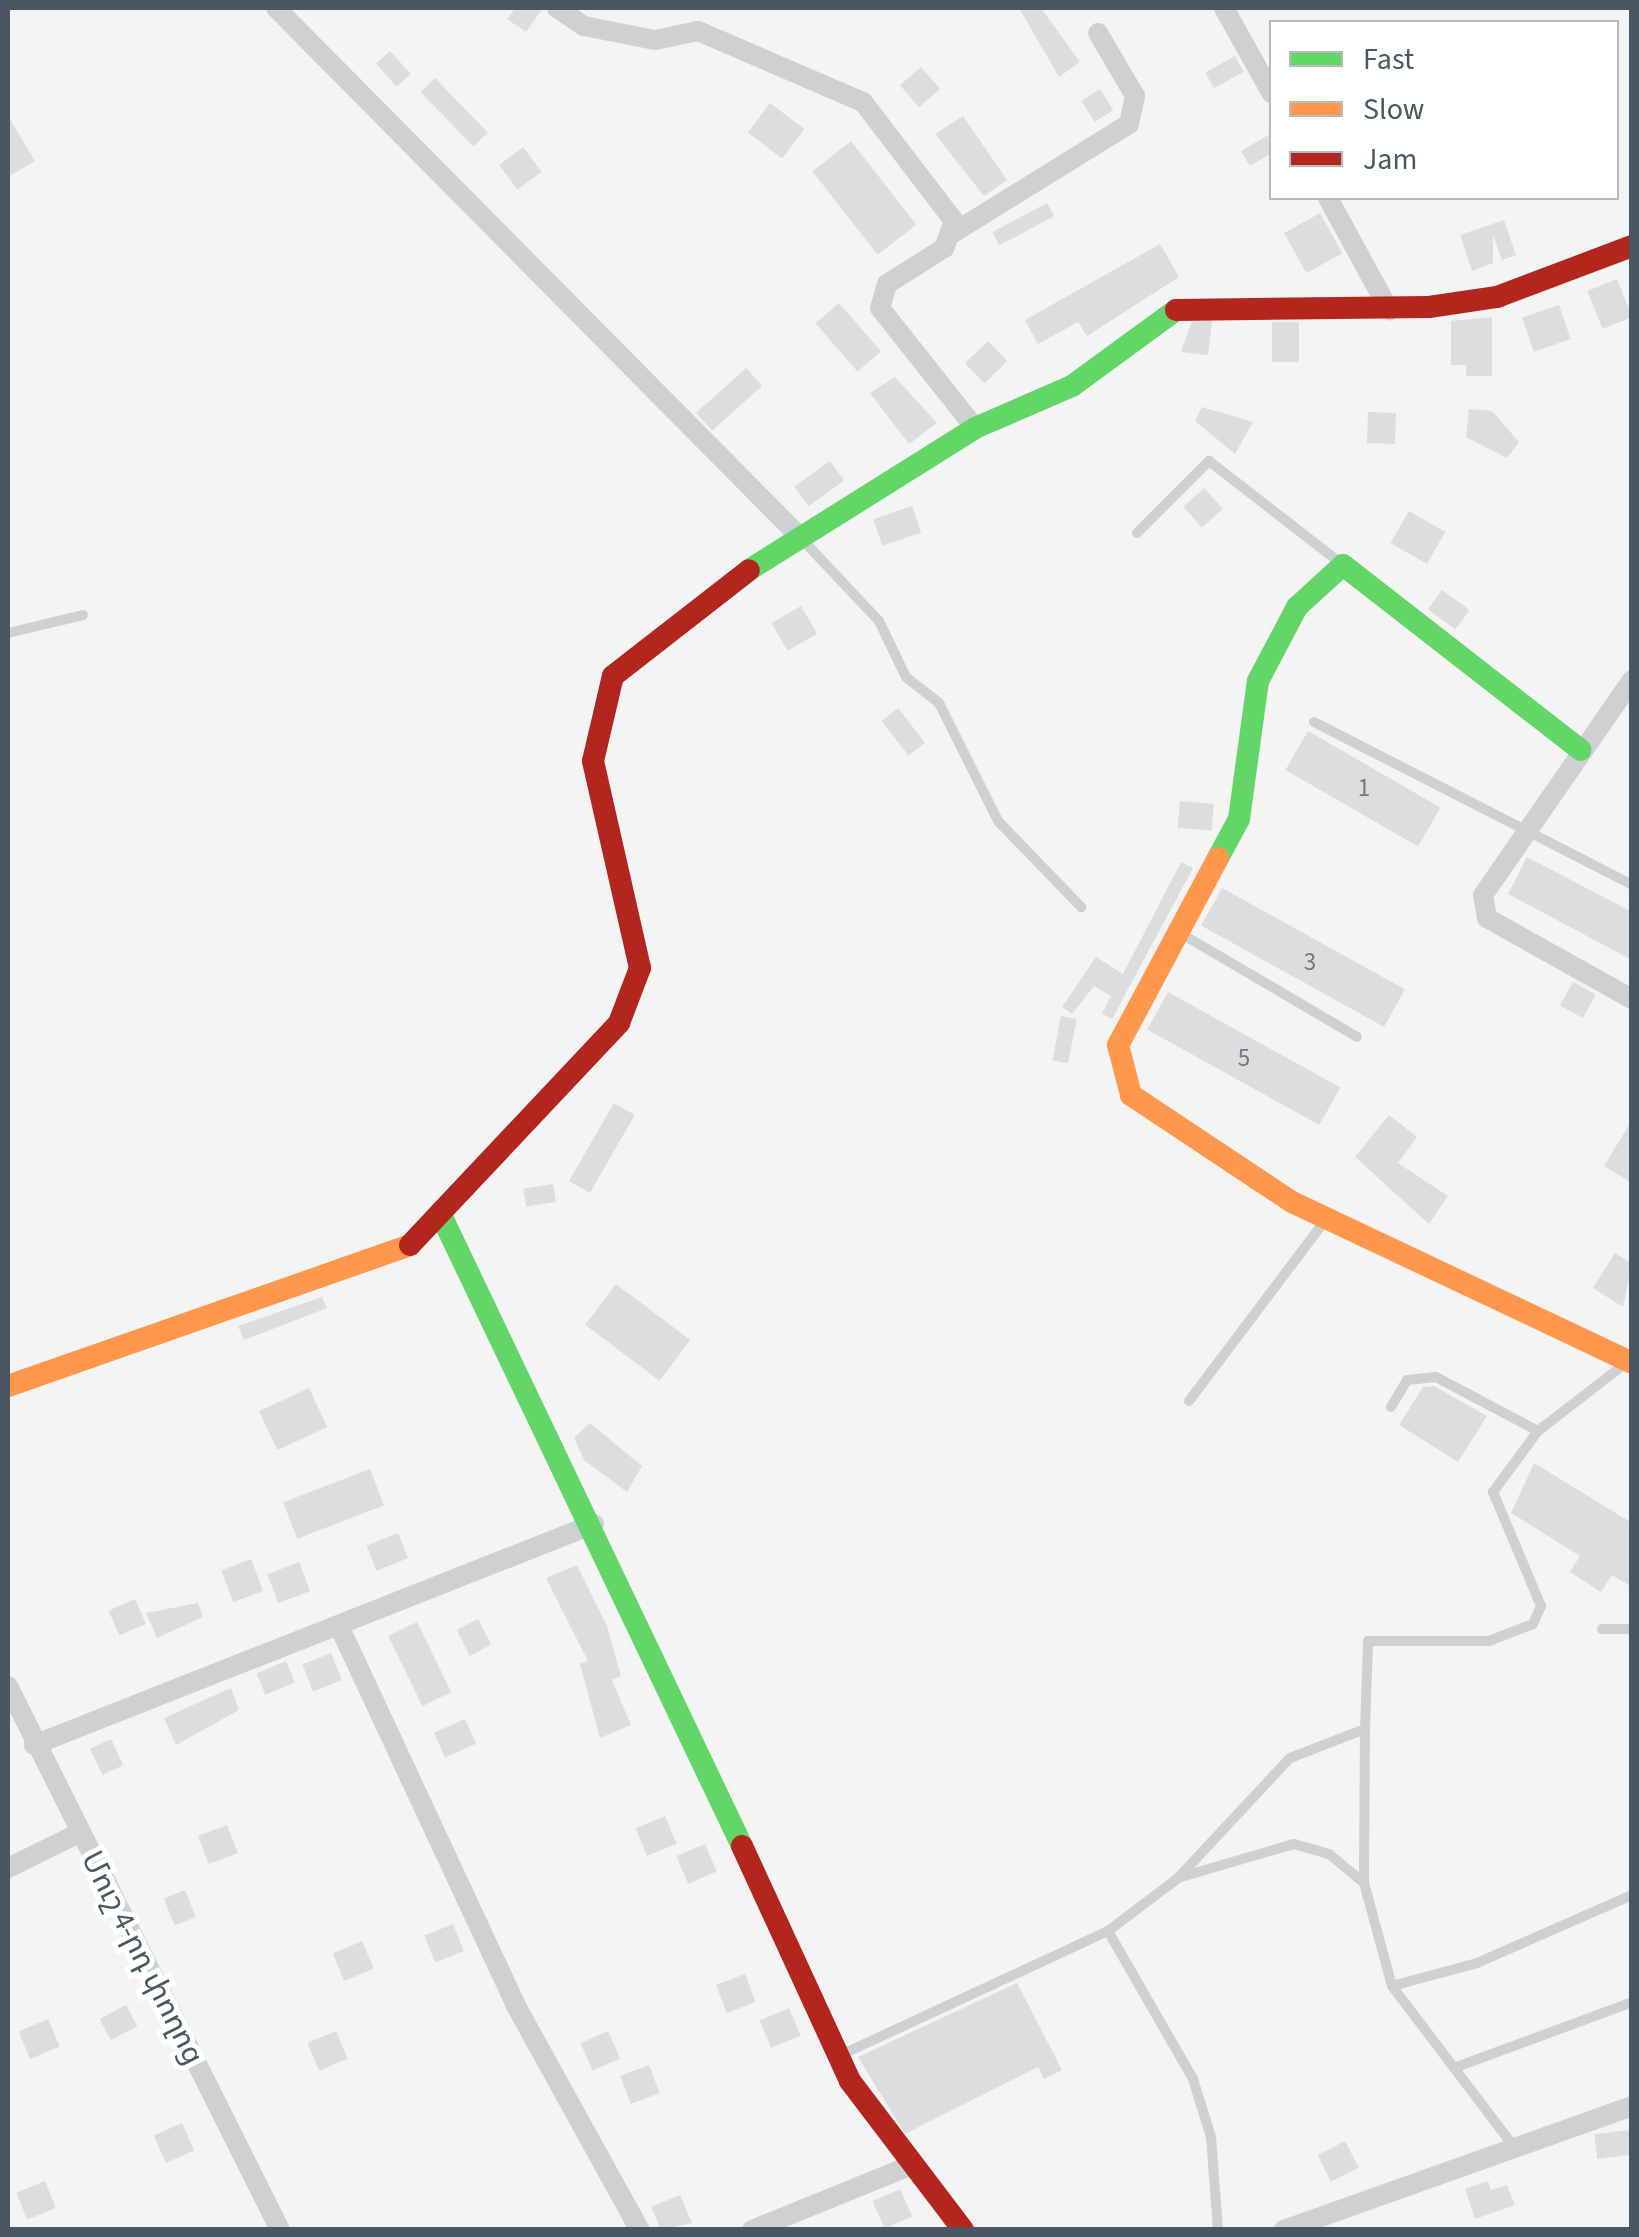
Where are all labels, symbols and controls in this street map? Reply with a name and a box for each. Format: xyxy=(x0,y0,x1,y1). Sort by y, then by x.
legend xyxy=(1269,20,1619,200)
text: Fast xyxy=(1363,38,1414,81)
text: Slow xyxy=(1363,88,1424,131)
text: Jam xyxy=(1363,138,1417,181)
house number: 1 xyxy=(1358,773,1370,803)
house number: 3 xyxy=(1304,947,1316,977)
house number: 5 xyxy=(1238,1043,1250,1073)
street label: Մուշ 4-րդ փողոց xyxy=(73,1845,211,2071)

